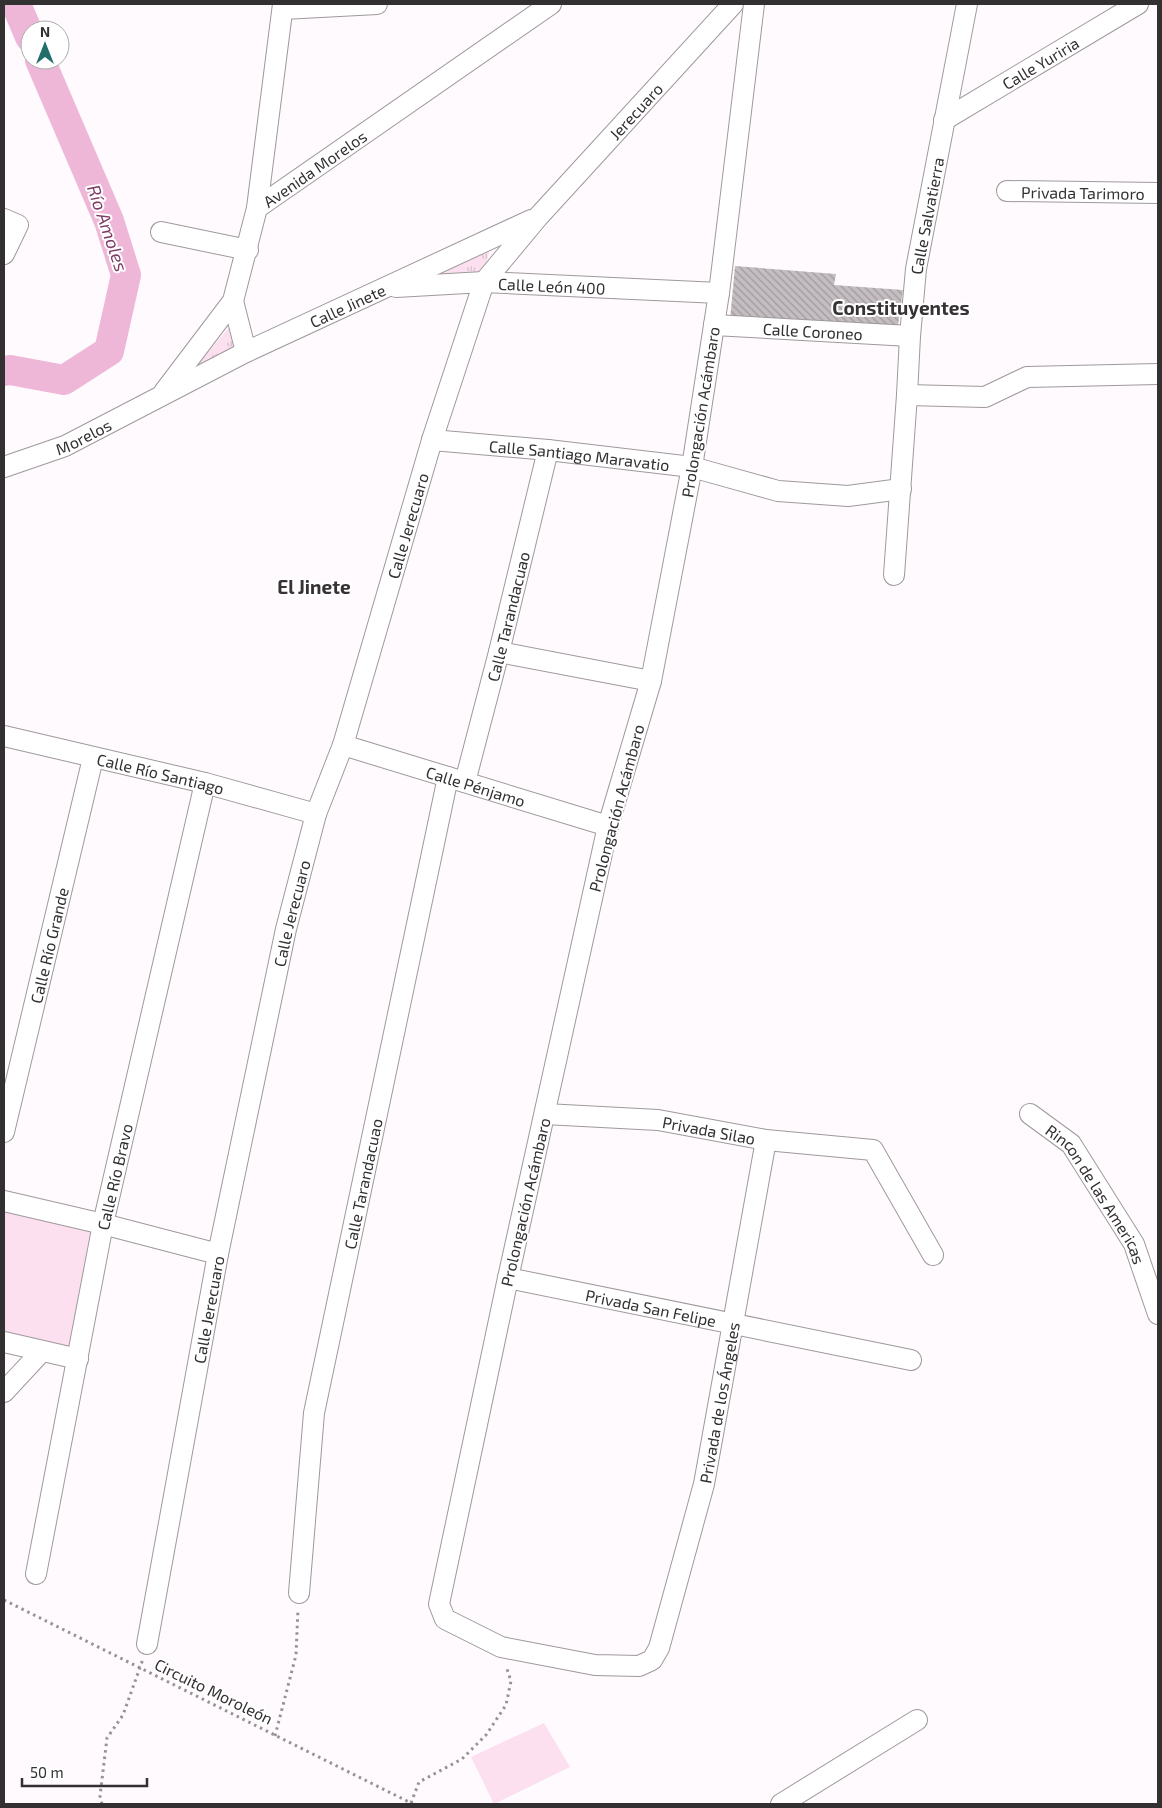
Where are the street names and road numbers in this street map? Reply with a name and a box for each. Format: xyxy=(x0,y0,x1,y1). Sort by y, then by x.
street label: Calle Yuriria xyxy=(998,32,1082,93)
street label: Jerecuaro xyxy=(605,79,666,143)
street label: Avenida Morelos xyxy=(259,126,370,211)
street label: Calle Salvatierra xyxy=(906,155,947,275)
street label: Privada Tarimoro xyxy=(1021,182,1145,202)
street label: Calle León 400 xyxy=(498,273,606,297)
street label: Calle Jinete xyxy=(306,279,388,331)
street label: Calle Coroneo xyxy=(762,318,863,343)
street label: Prolongación Acámbaro xyxy=(677,325,723,499)
street label: Morelos xyxy=(53,414,114,458)
street label: Calle Santiago Maravatio xyxy=(488,435,671,474)
street label: Calle Jerecuaro xyxy=(383,470,431,581)
street label: Calle Tarandacuao xyxy=(482,549,533,683)
street label: Prolongación Acámbaro xyxy=(584,722,648,894)
street label: Calle Río Santiago xyxy=(95,749,226,797)
street label: Calle Pénjamo xyxy=(424,762,528,810)
street label: Calle Jerecuaro xyxy=(269,858,313,968)
street label: Calle Río Grande xyxy=(25,885,71,1005)
street label: Privada Silao xyxy=(661,1112,757,1147)
street label: Prolongación Acámbaro xyxy=(496,1116,554,1288)
street label: Calle Tarandacuao xyxy=(339,1117,385,1251)
street label: Rincon de las Americas xyxy=(1043,1120,1150,1266)
street label: Calle Río Bravo xyxy=(93,1121,135,1231)
street label: Calle Jerecuaro xyxy=(189,1254,227,1365)
street label: Privada San Felipe xyxy=(584,1285,718,1330)
street label: Privada de los Ángeles xyxy=(695,1320,743,1485)
street label: Circuito Moroleón xyxy=(152,1654,276,1728)

